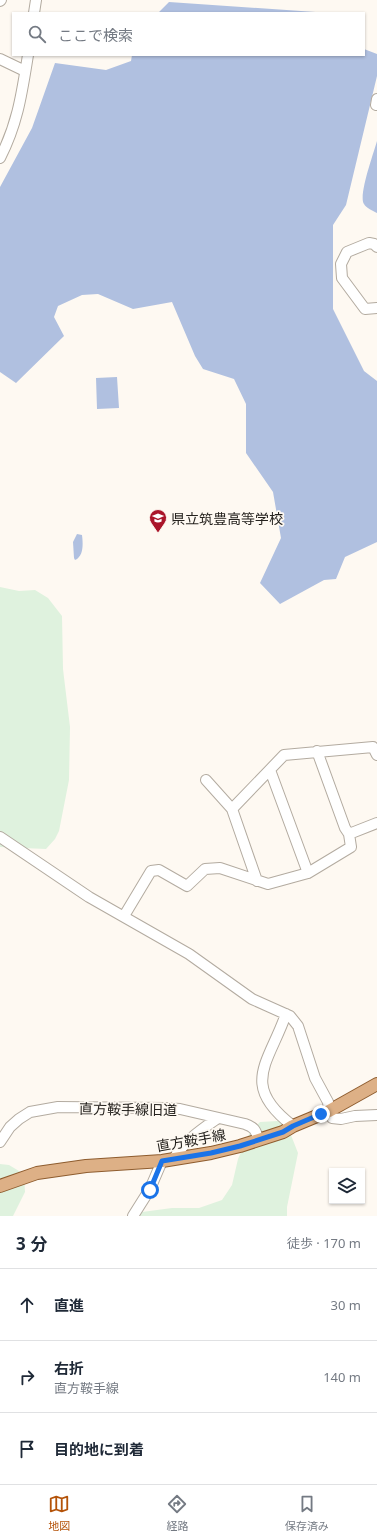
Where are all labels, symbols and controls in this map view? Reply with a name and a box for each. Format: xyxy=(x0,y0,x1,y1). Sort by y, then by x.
search box xyxy=(12,12,365,56)
icon: search xyxy=(26,23,48,45)
text: ここで検索 xyxy=(58,25,133,45)
school or university icon: 県立筑豊高等学校 xyxy=(148,508,168,533)
place label: 県立筑豊高等学校 xyxy=(171,509,283,528)
street label: 直方鞍手線旧道 xyxy=(79,1099,177,1119)
route end xyxy=(312,1105,330,1123)
street label: 直方鞍手線 xyxy=(155,1125,227,1155)
map controls xyxy=(329,1168,365,1204)
button: layers xyxy=(329,1168,365,1204)
route start xyxy=(141,1181,159,1199)
text: 3 分 xyxy=(16,1232,47,1255)
text: 徒歩 · 170 m xyxy=(287,1234,361,1252)
icon: ahead xyxy=(16,1294,38,1316)
text: 直進 xyxy=(54,1295,84,1315)
text: 30 m xyxy=(331,1296,361,1314)
text: 右折 xyxy=(54,1358,84,1378)
icon: right xyxy=(16,1366,38,1388)
text: 140 m xyxy=(323,1368,361,1386)
text: 直方鞍手線 xyxy=(54,1379,119,1397)
icon: arrive xyxy=(16,1438,38,1460)
text: 目的地に到着 xyxy=(54,1439,144,1459)
tab: 地図 xyxy=(48,1493,70,1533)
tab: 経路 xyxy=(166,1493,188,1533)
tab: 保存済み xyxy=(285,1493,329,1533)

